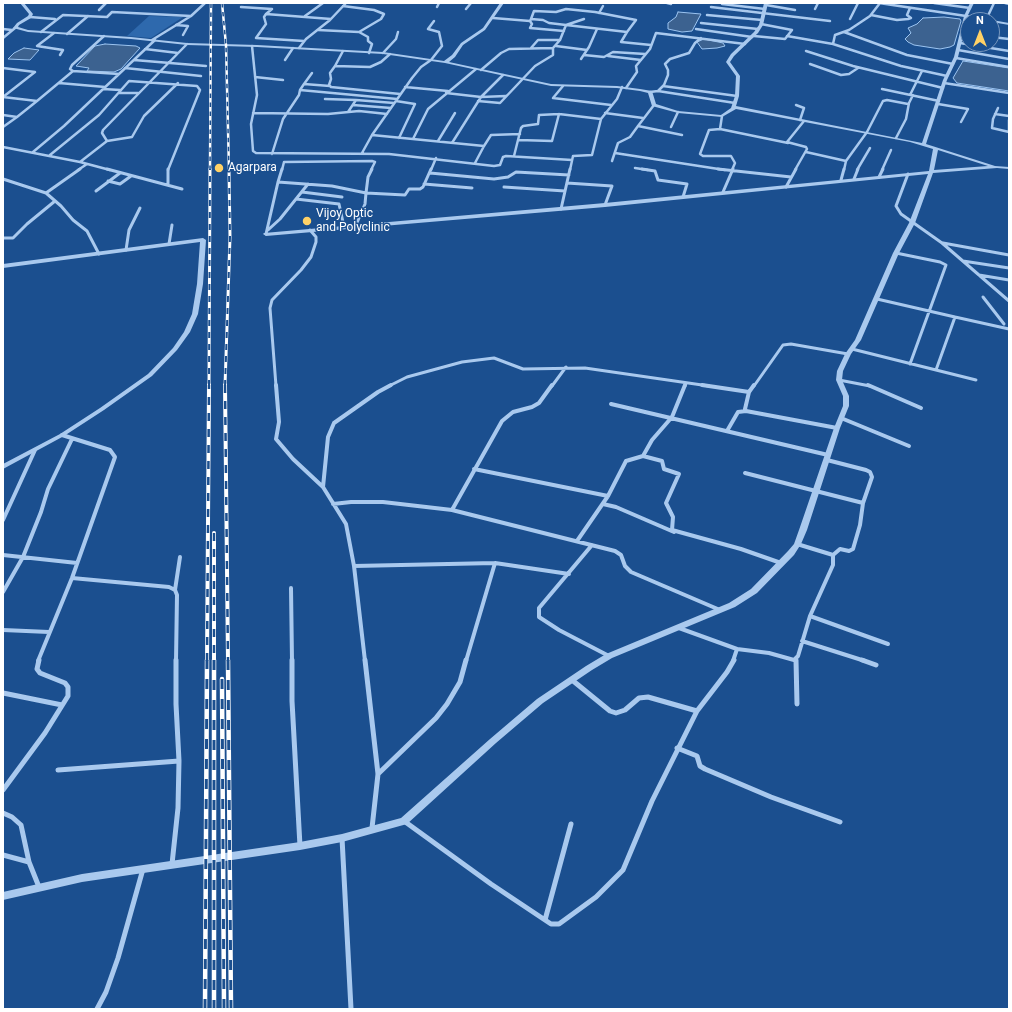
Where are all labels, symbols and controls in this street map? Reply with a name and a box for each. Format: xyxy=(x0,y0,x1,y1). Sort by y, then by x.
north arrow xyxy=(960,12,1000,52)
text: N xyxy=(976,14,984,27)
place label: Agarpara xyxy=(228,161,277,175)
marker: Agarpara xyxy=(213,162,225,174)
place label: Vijoy Optic and Polyclinic xyxy=(316,207,390,235)
marker: Vijoy Optic and Polyclinic xyxy=(301,215,313,227)

